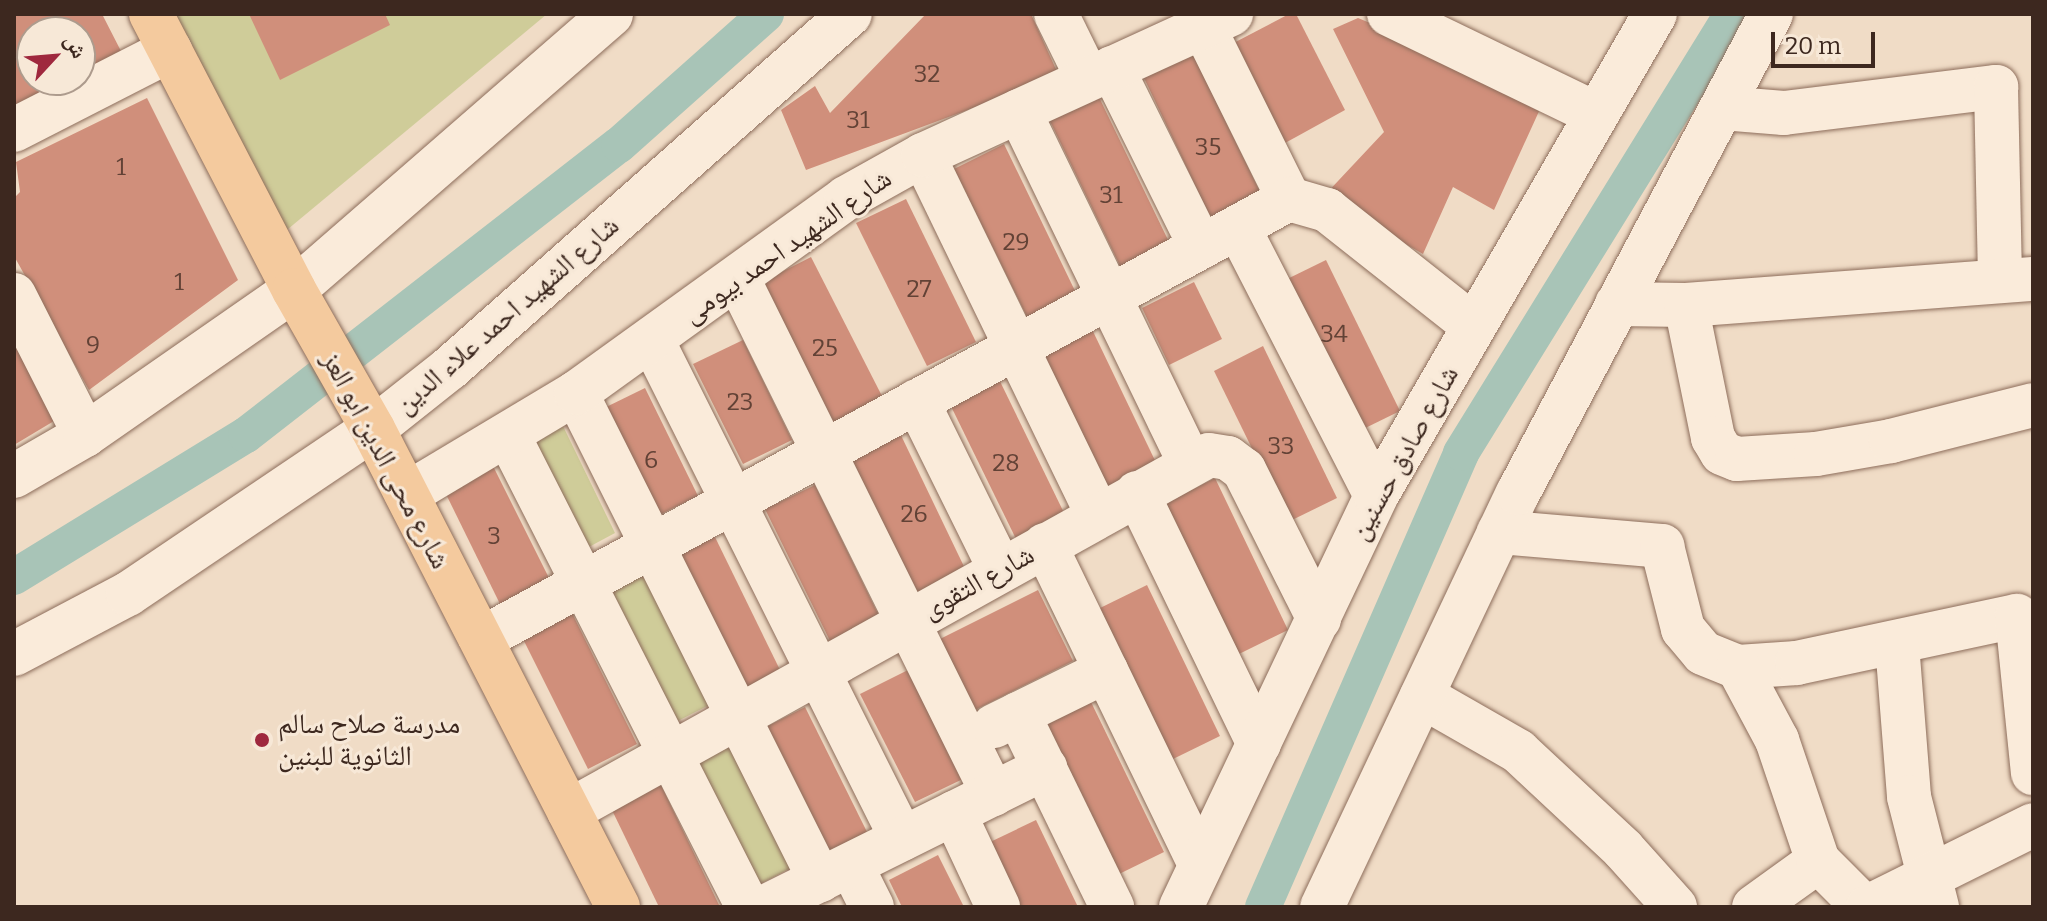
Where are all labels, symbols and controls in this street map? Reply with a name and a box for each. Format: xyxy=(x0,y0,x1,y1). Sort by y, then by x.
north arrow xyxy=(16,16,96,96)
scale bar xyxy=(1775,16,1879,66)
text: ش xyxy=(59,30,93,63)
text: 20 m xyxy=(1785,32,1841,60)
house number: 32 xyxy=(914,61,940,89)
house number: 31 xyxy=(846,107,870,135)
house number: 35 xyxy=(1195,134,1221,162)
house number: 1 xyxy=(116,154,126,182)
street label: شارع الشهيد احمد بيومى xyxy=(676,161,898,331)
house number: 31 xyxy=(1099,182,1123,210)
street label: شارع الشهيد احمد علاء الدين xyxy=(388,209,626,421)
house number: 29 xyxy=(1002,229,1030,257)
house number: 1 xyxy=(174,269,184,297)
house number: 27 xyxy=(907,276,931,304)
house number: 34 xyxy=(1320,321,1348,349)
house number: 9 xyxy=(86,332,100,360)
house number: 25 xyxy=(812,335,838,363)
street label: شارع محى الدين ابو العز xyxy=(315,346,457,574)
street label: شارع صادق حسنين xyxy=(1342,360,1466,546)
house number: 23 xyxy=(727,389,753,417)
house number: 33 xyxy=(1268,433,1294,461)
house number: 6 xyxy=(644,447,658,475)
house number: 28 xyxy=(992,450,1020,478)
house number: 26 xyxy=(900,501,928,529)
house number: 3 xyxy=(487,523,501,551)
street label: شارع التقوى xyxy=(916,538,1040,626)
place label: مدرسة صلاح سالم الثانوية للبنين xyxy=(278,707,460,773)
marker: مدرسة صلاح سالم الثانوية للبنين xyxy=(253,731,271,749)

